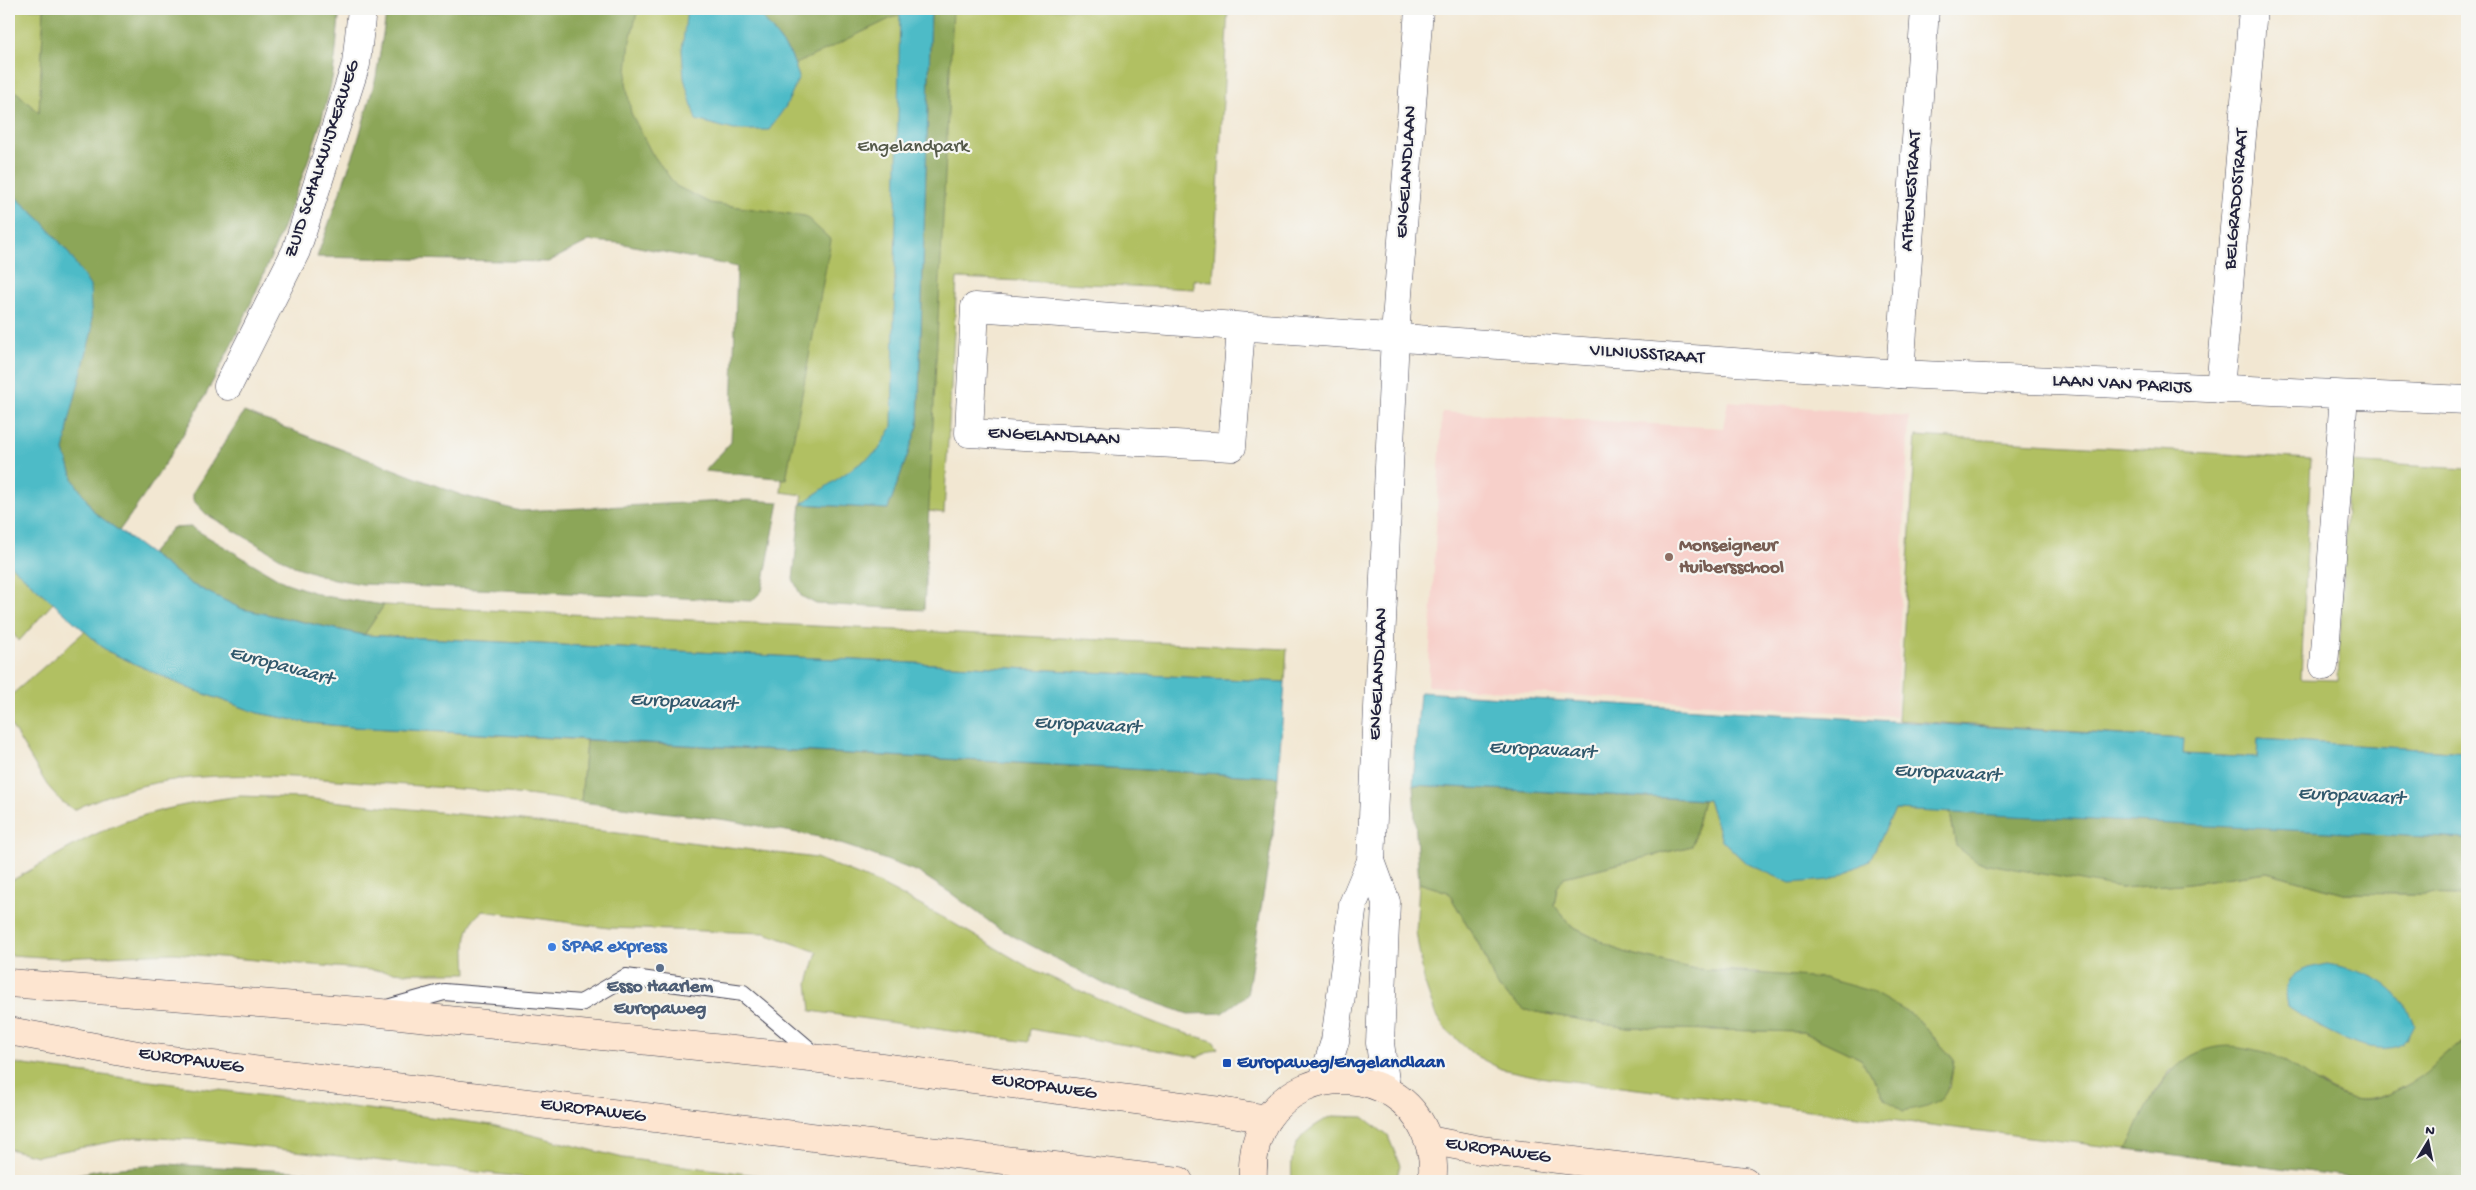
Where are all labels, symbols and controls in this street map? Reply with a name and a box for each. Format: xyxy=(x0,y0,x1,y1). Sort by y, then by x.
street label: ZUID SCHALKWIJKERWEG xyxy=(280,56,366,261)
street label: ENGELANDLAAN xyxy=(1391,105,1423,239)
street label: BELGRADOSTRAAT xyxy=(2219,127,2255,271)
street label: ATHENESTRAAT xyxy=(1896,129,1928,252)
park label: Engelandpark xyxy=(857,136,970,159)
street label: VILNIUSSTRAAT xyxy=(1588,339,1706,371)
street label: LAAN VAN PARIJS xyxy=(2051,370,2193,400)
street label: ENGELANDLAAN xyxy=(987,422,1121,452)
place label: Monseigneur Huibersschool xyxy=(1679,535,1784,580)
marker: Monseigneur Huibersschool xyxy=(1663,551,1675,563)
street label: ENGELANDLAAN xyxy=(1364,607,1394,741)
water label: Europavaart xyxy=(227,642,339,693)
water label: Europavaart xyxy=(629,689,741,717)
water label: Europavaart xyxy=(1033,712,1145,740)
water label: Europavaart xyxy=(1488,737,1600,765)
water label: Europavaart xyxy=(1893,760,2005,788)
water label: Europavaart xyxy=(2297,783,2409,811)
place label: SPAR express xyxy=(562,936,668,959)
marker: SPAR express xyxy=(546,941,558,953)
marker: Esso Haarlem Europaweg xyxy=(654,962,666,974)
place label: Esso Haarlem Europaweg xyxy=(607,976,714,1021)
street label: EUROPAWEG xyxy=(137,1042,246,1080)
place label: Europaweg/Engelandlaan xyxy=(1237,1052,1446,1075)
marker: Europaweg/Engelandlaan xyxy=(1221,1057,1233,1069)
street label: EUROPAWEG xyxy=(990,1068,1099,1106)
street label: EUROPAWEG xyxy=(539,1093,648,1129)
north arrow xyxy=(2404,1118,2454,1168)
text: N xyxy=(2424,1122,2436,1141)
street label: EUROPAWEG xyxy=(1444,1132,1553,1170)

